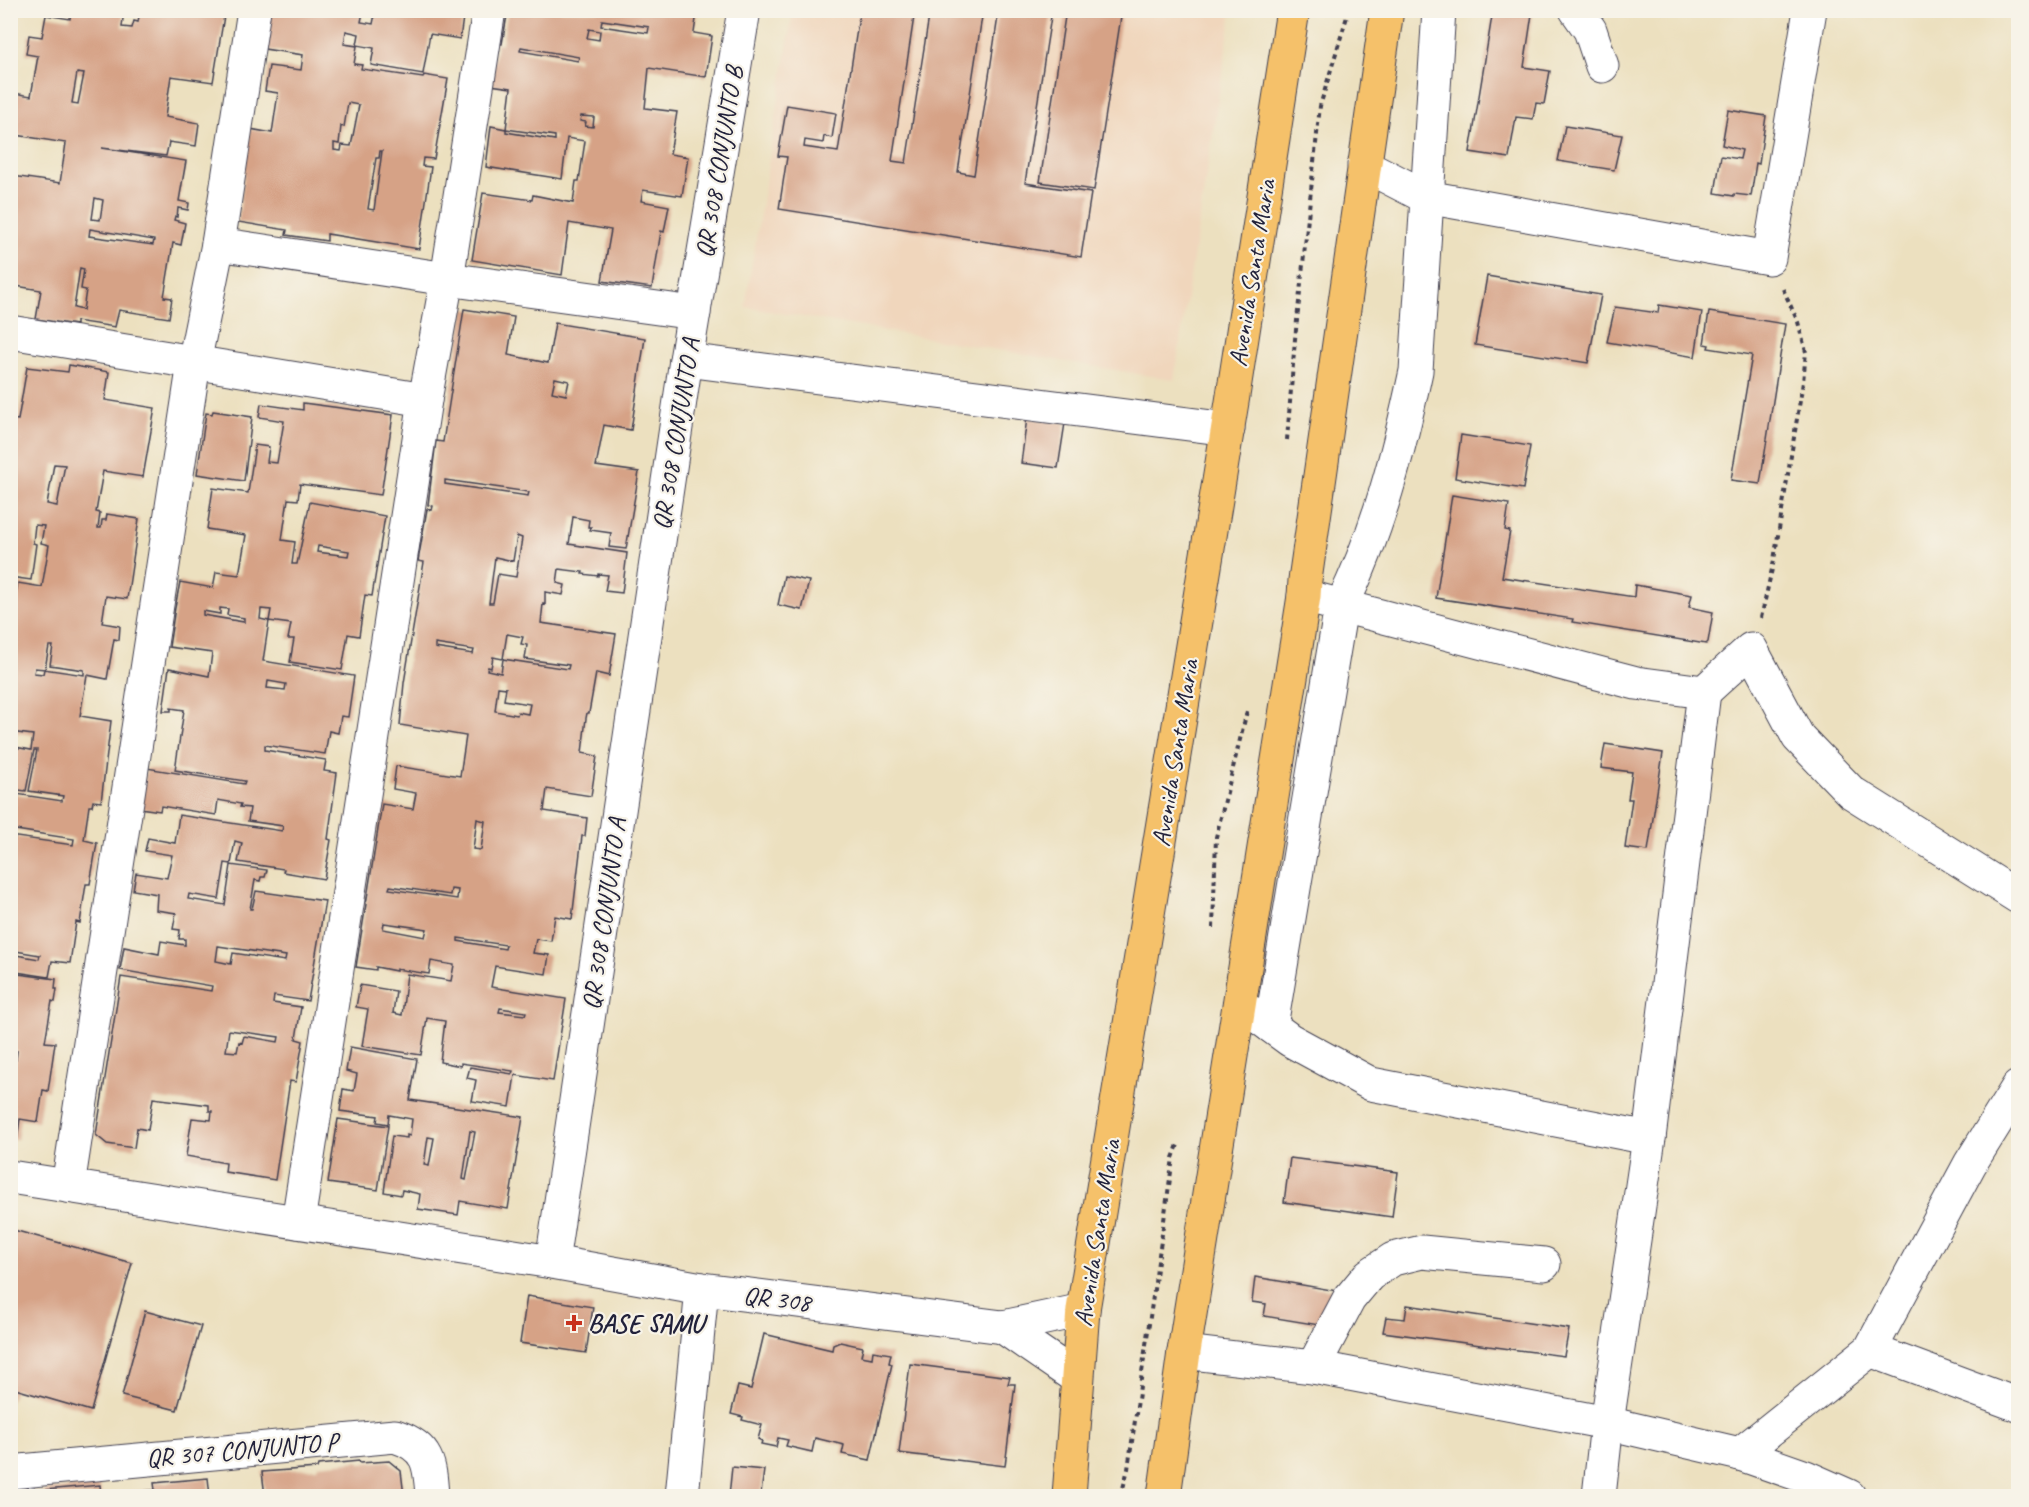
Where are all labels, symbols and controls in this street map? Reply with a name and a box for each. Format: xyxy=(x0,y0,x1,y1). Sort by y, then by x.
street label: QR 308 CONJUNTO B xyxy=(688,61,751,260)
street label: Avenida Santa Maria xyxy=(1221,176,1283,369)
street label: QR 308 CONJUNTO A xyxy=(645,334,708,532)
street label: Avenida Santa Maria xyxy=(1144,656,1206,849)
street label: QR 308 CONJUNTO A xyxy=(574,814,634,1012)
street label: Avenida Santa Maria xyxy=(1066,1136,1128,1329)
street label: QR 308 xyxy=(742,1279,815,1320)
place label: BASE SAMU xyxy=(588,1307,709,1340)
marker: BASE SAMU xyxy=(565,1314,583,1332)
street label: QR 307 CONJUNTO P xyxy=(145,1425,343,1475)

